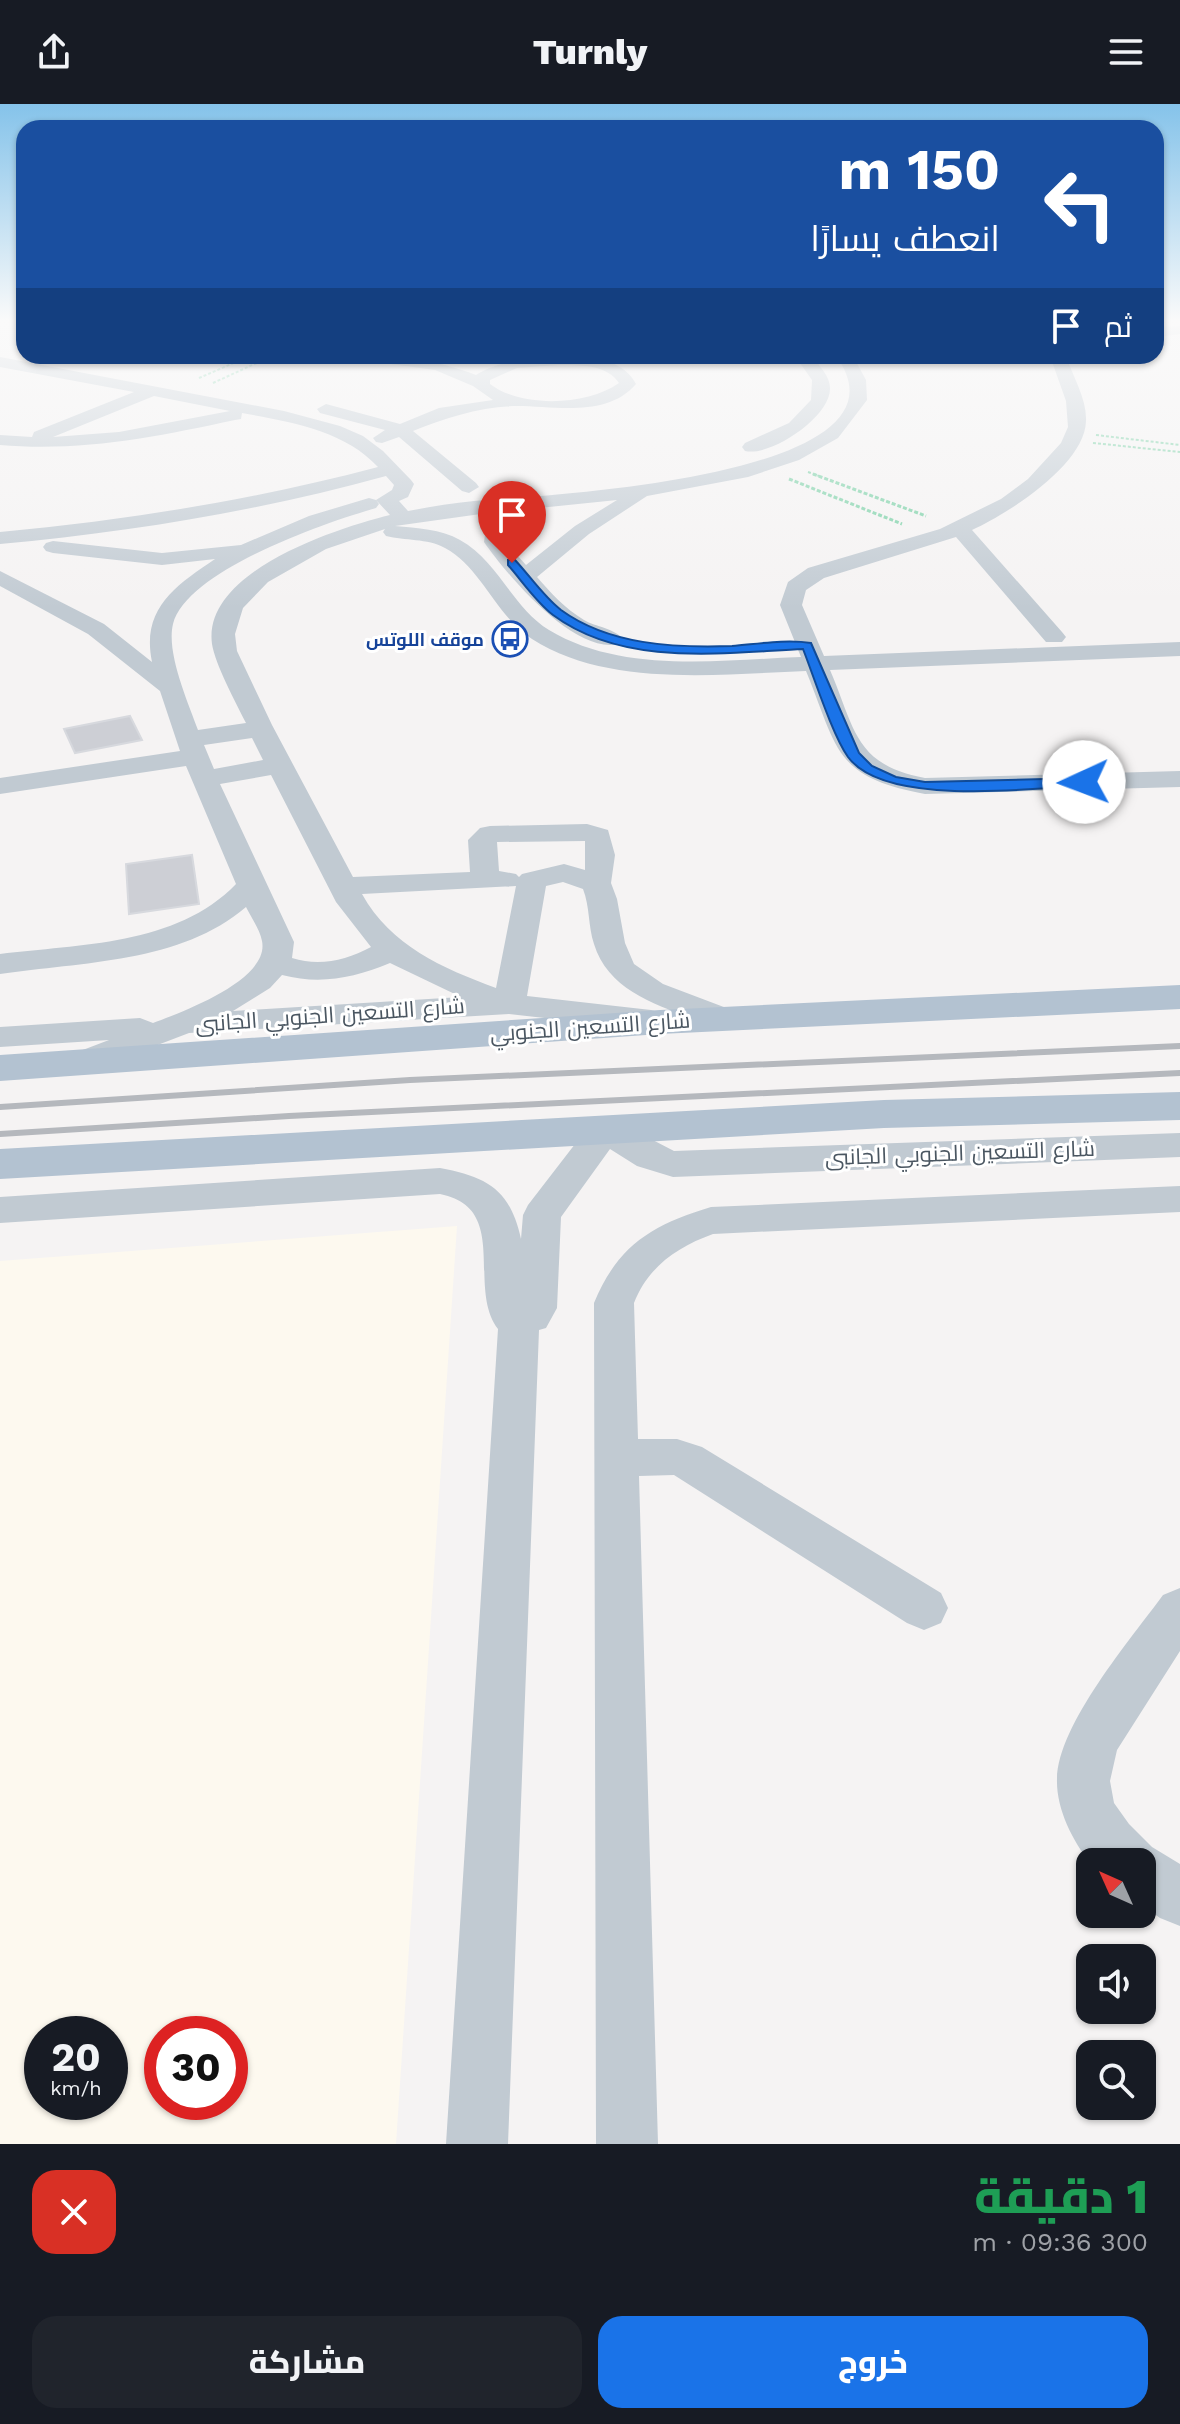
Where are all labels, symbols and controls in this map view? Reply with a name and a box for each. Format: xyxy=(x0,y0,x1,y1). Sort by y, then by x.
icon: share xyxy=(32,30,76,74)
icon: menu xyxy=(1104,30,1148,74)
text: Turnly xyxy=(533,31,647,73)
text: 150 m xyxy=(838,137,1000,203)
icon: left xyxy=(1028,152,1132,256)
text: انعطف يسارًا xyxy=(810,218,1000,260)
icon: arrive xyxy=(1044,304,1088,348)
text: ثم xyxy=(1104,309,1132,344)
pin xyxy=(478,481,546,563)
icon: arrive xyxy=(490,493,534,537)
bus stop icon: موقف اللوتس xyxy=(491,620,529,658)
place label: موقف اللوتس xyxy=(366,629,484,651)
position arrow xyxy=(1042,740,1126,824)
street label: شارع التسعين الجنوبي الجانبى xyxy=(194,993,466,1041)
street label: شارع التسعين الجنوبي xyxy=(489,1008,691,1050)
street label: شارع التسعين الجنوبي الجانبى xyxy=(825,1136,1096,1174)
north arrow xyxy=(1076,1848,1156,1928)
map controls xyxy=(1076,1848,1156,2120)
button: sound xyxy=(1076,1944,1156,2024)
speed limit sign: 30 xyxy=(144,2016,248,2120)
text: 20 xyxy=(51,2034,101,2081)
button: search xyxy=(1076,2040,1156,2120)
text: km/h xyxy=(50,2076,102,2100)
text: 1 دقيقة xyxy=(974,2168,1148,2225)
button: close xyxy=(32,2170,116,2254)
text: 300 m · 09:36 xyxy=(972,2227,1148,2257)
button: مشاركة xyxy=(32,2316,582,2408)
button: خروج xyxy=(598,2316,1148,2408)

